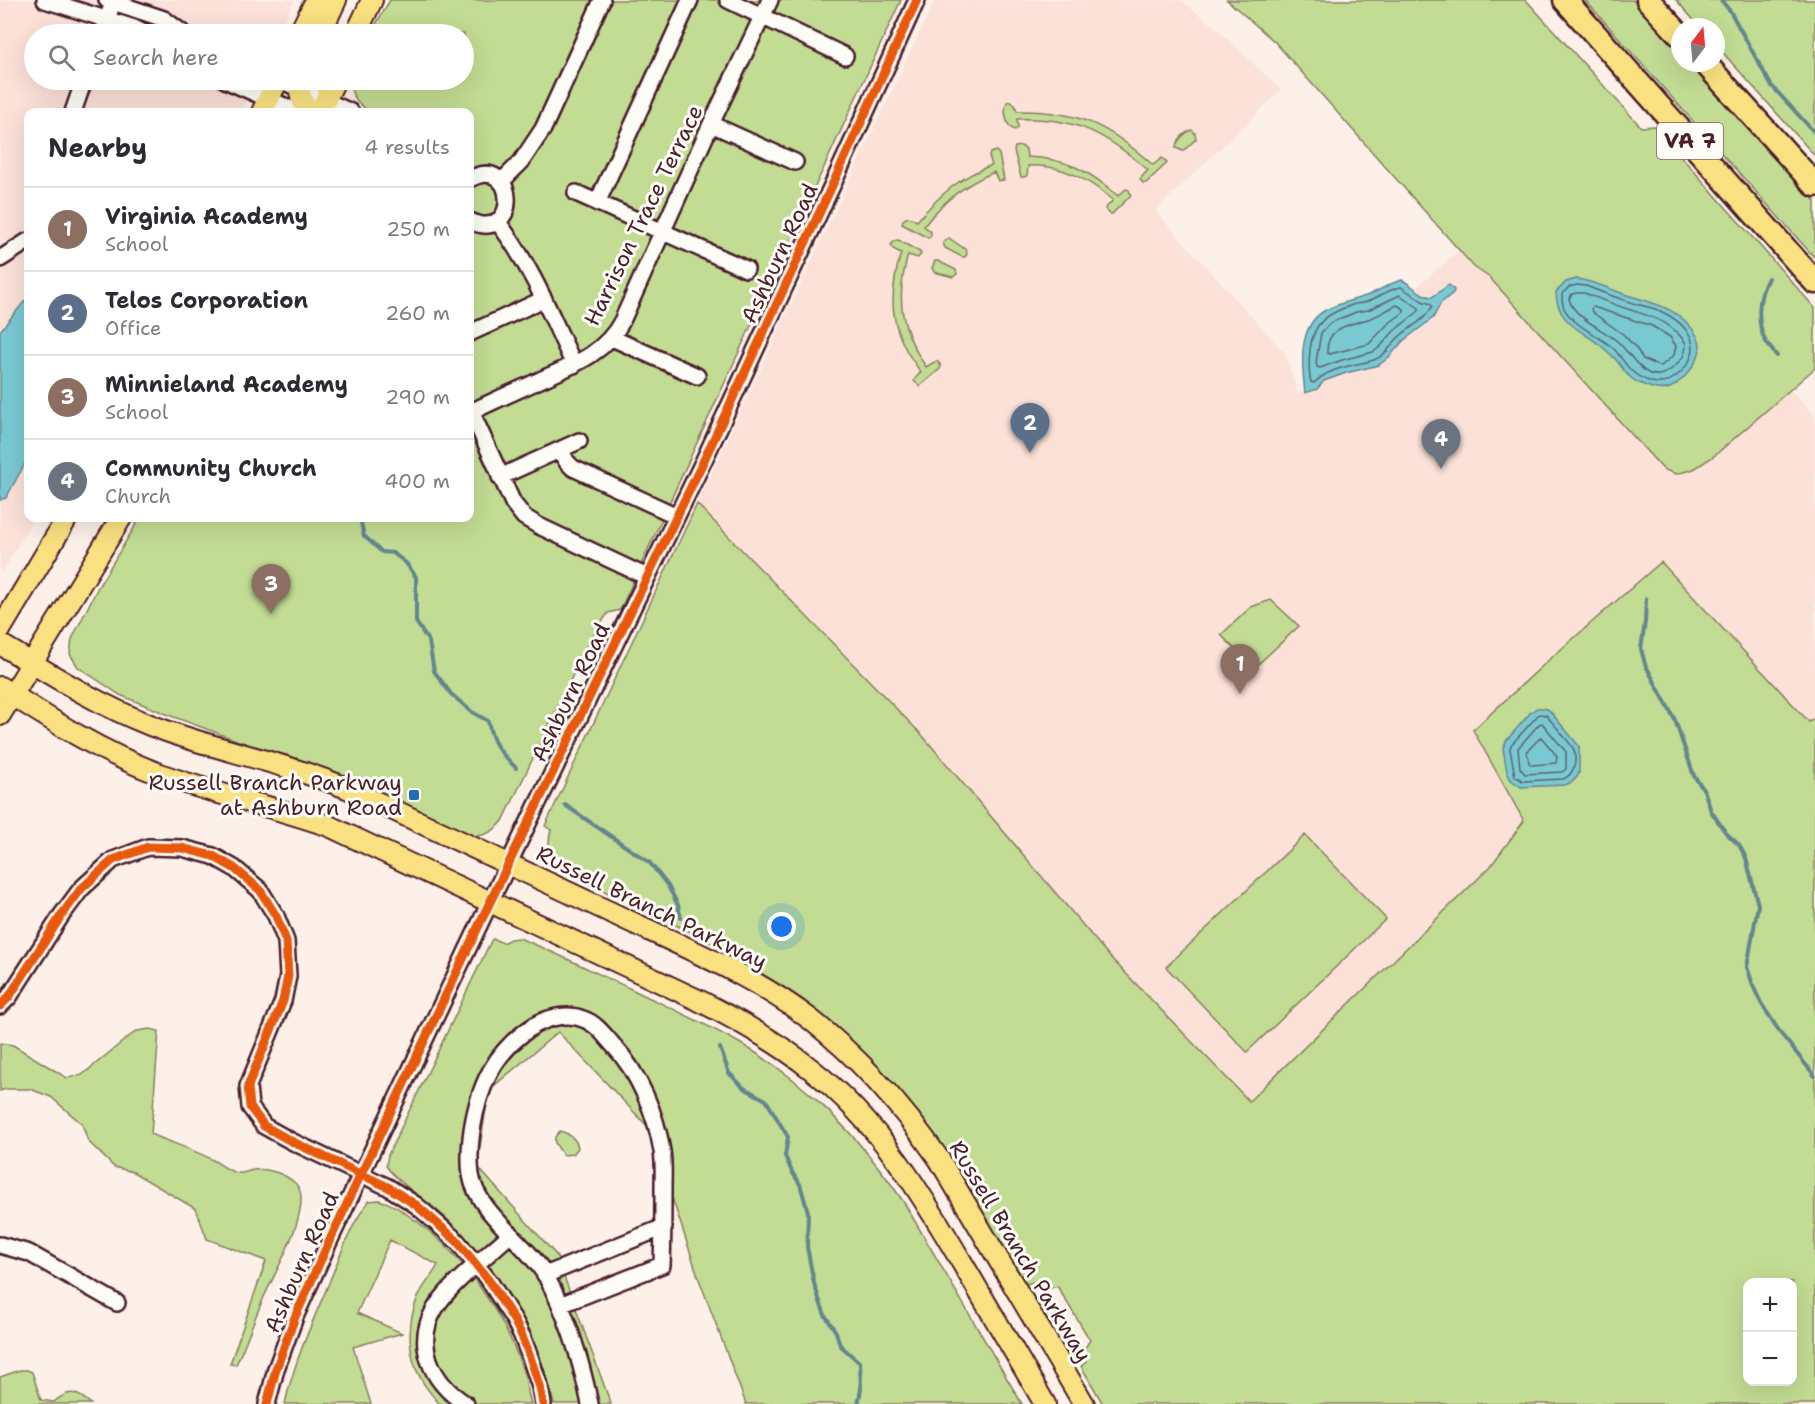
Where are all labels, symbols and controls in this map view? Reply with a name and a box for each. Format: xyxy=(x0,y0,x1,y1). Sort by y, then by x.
north arrow xyxy=(1671,18,1725,72)
search box xyxy=(24,24,474,90)
icon: search xyxy=(45,41,78,74)
text: Search here xyxy=(93,43,219,72)
street label: Harrison Trace Terrace xyxy=(577,100,710,330)
road number: VA 7 xyxy=(1657,123,1723,159)
text: Nearby xyxy=(48,130,147,165)
text: 4 results xyxy=(364,134,450,160)
street label: Ashburn Road xyxy=(734,178,825,328)
text: Virginia Academy xyxy=(105,202,308,231)
text: 1 xyxy=(63,216,72,242)
text: 250 m xyxy=(386,216,450,242)
text: School xyxy=(105,231,168,257)
text: Telos Corporation xyxy=(105,286,308,315)
text: 2 xyxy=(61,300,75,326)
text: 260 m xyxy=(385,300,450,326)
text: Office xyxy=(105,315,161,341)
text: Minnieland Academy xyxy=(105,370,348,399)
text: 3 xyxy=(61,384,75,410)
text: 290 m xyxy=(385,384,450,410)
text: School xyxy=(105,399,168,425)
pin: 2 xyxy=(1010,404,1050,453)
pin: 4 xyxy=(1422,420,1460,469)
text: Community Church xyxy=(105,454,317,483)
text: 4 xyxy=(61,468,75,494)
text: 400 m xyxy=(384,468,450,494)
text: Church xyxy=(105,483,171,509)
pin: 3 xyxy=(252,564,290,614)
street label: Ashburn Road xyxy=(524,618,617,767)
pin: 1 xyxy=(1220,644,1260,694)
place label: Russell Branch Parkway at Ashburn Road xyxy=(148,768,402,822)
marker: Russell Branch Parkway at Ashburn Road xyxy=(407,788,421,802)
street label: Russell Branch Parkway xyxy=(531,839,772,976)
your location xyxy=(767,912,796,941)
street label: Russell Branch Parkway xyxy=(943,1135,1098,1367)
street label: Ashburn Road xyxy=(257,1187,346,1337)
map controls xyxy=(1743,1278,1797,1386)
button: + xyxy=(1743,1278,1797,1332)
button: − xyxy=(1743,1332,1797,1386)

